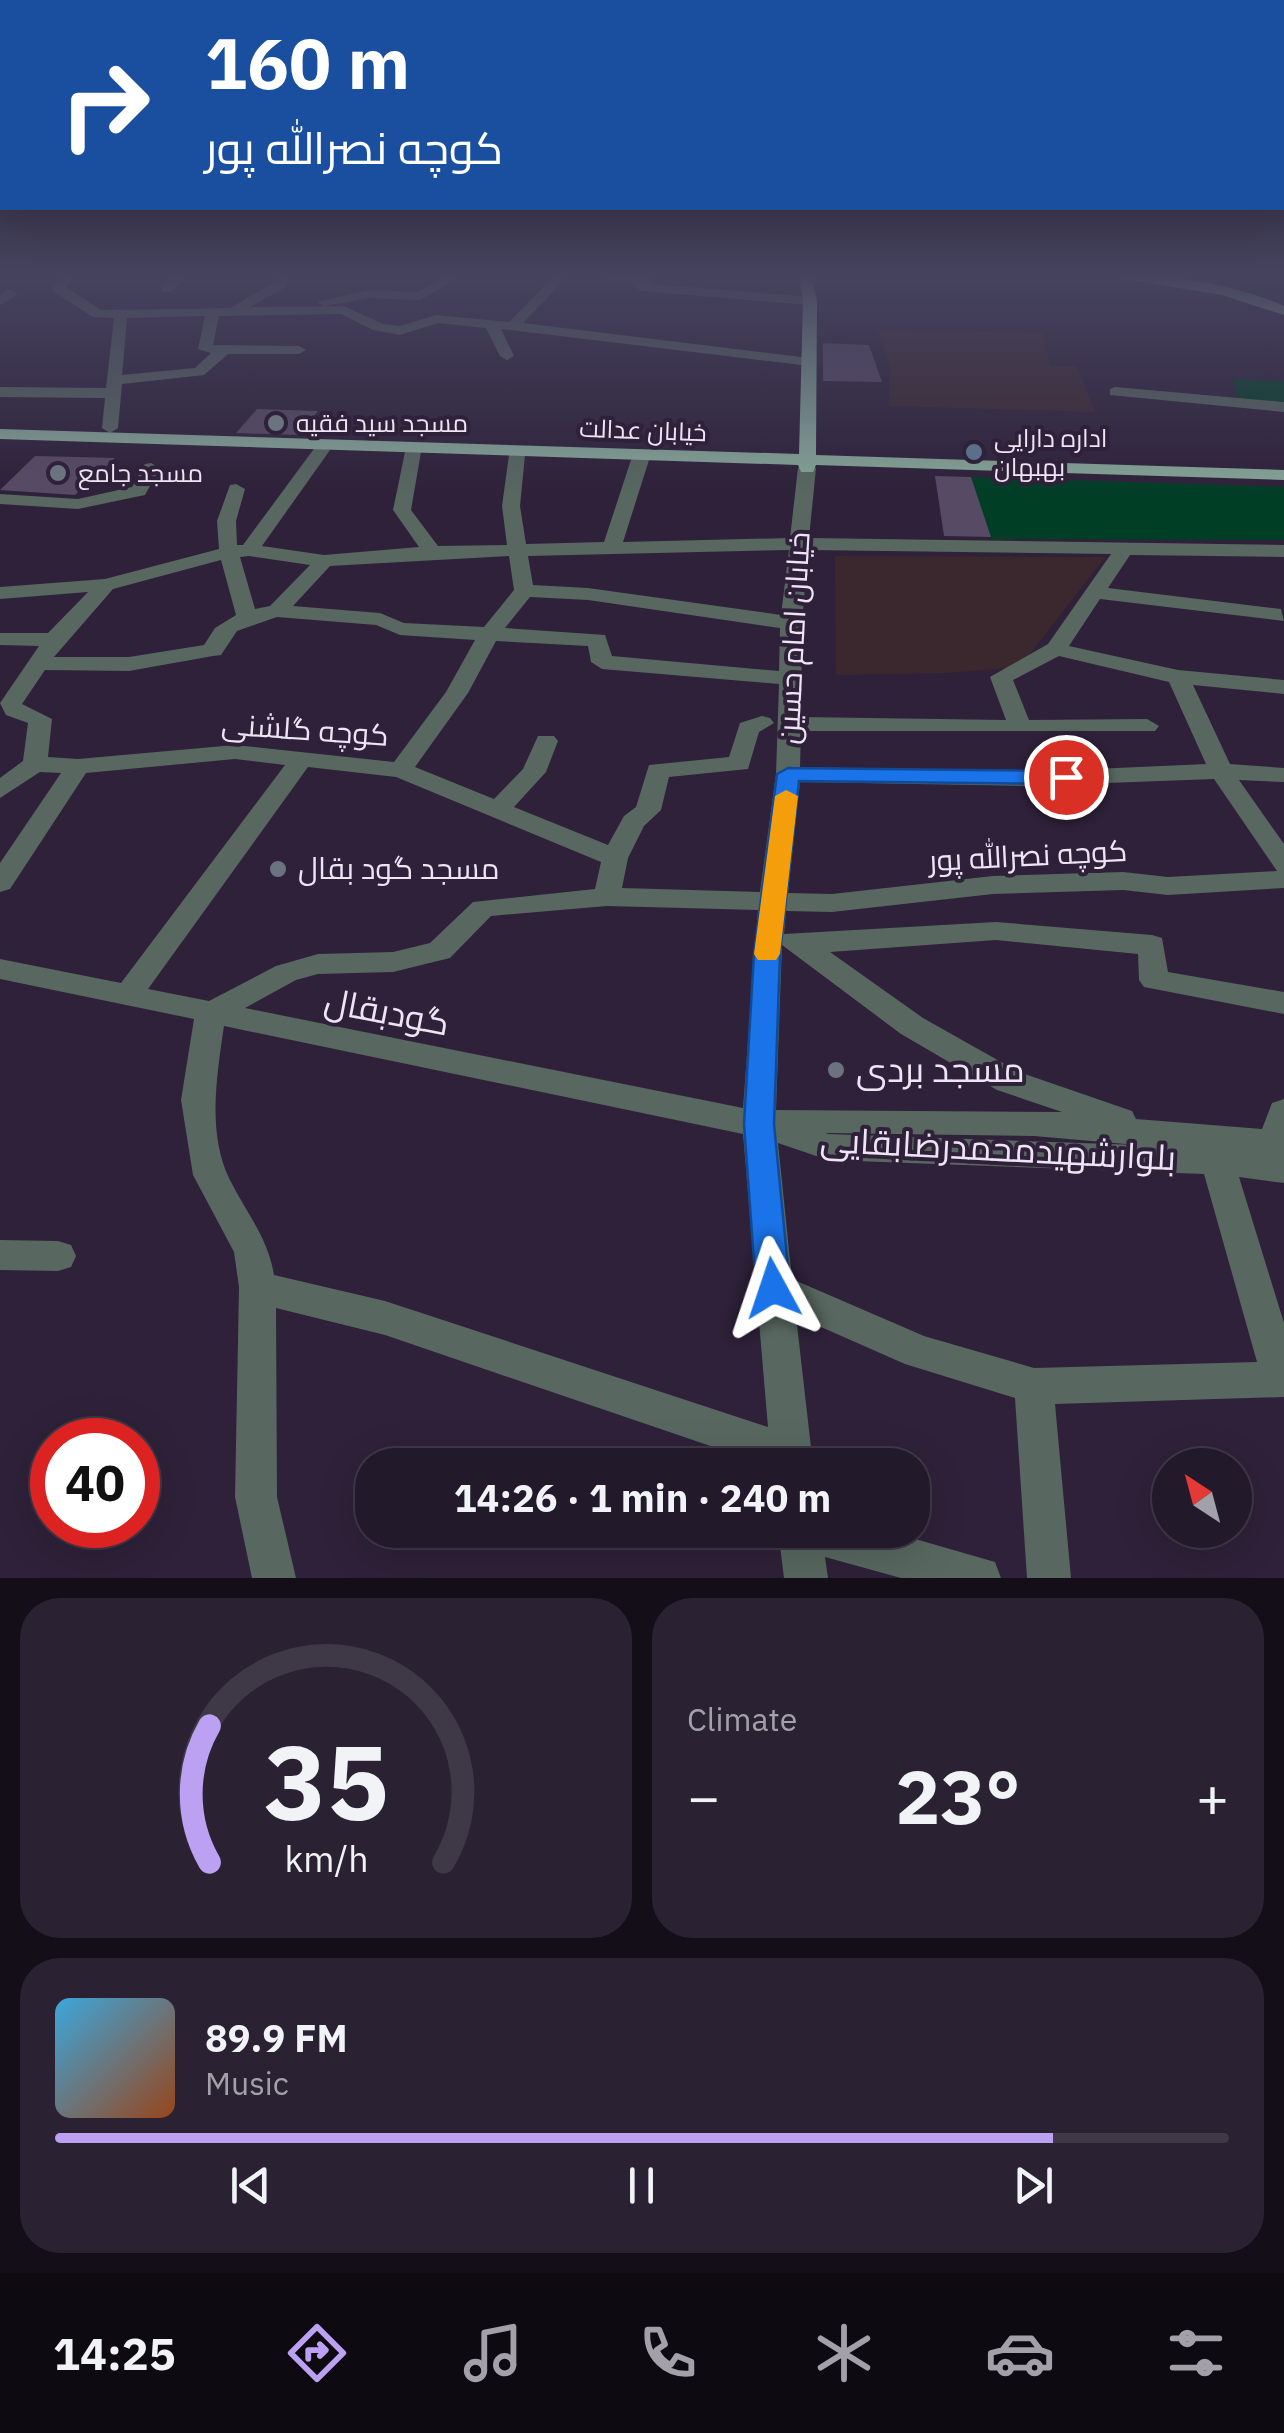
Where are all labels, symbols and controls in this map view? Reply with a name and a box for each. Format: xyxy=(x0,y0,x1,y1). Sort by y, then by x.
text: 160 m xyxy=(205,17,410,108)
icon: right xyxy=(40,40,170,170)
text: کوچه نصرالله پور xyxy=(205,118,503,176)
place label: مسجد سید فقیه xyxy=(296,406,468,439)
street label: خیابان عدالت xyxy=(579,411,707,448)
marker: مسجد سید فقیه xyxy=(265,412,287,434)
place label: اداره دارایی بهبهان xyxy=(994,421,1107,483)
marker: اداره دارایی بهبهان xyxy=(963,441,985,463)
place label: مسجد جامع xyxy=(78,456,203,490)
marker: مسجد جامع xyxy=(47,462,69,484)
street label: خیابان امام حسین xyxy=(767,531,820,745)
street label: کوچه گلشنی xyxy=(220,703,390,755)
pin xyxy=(1024,735,1109,820)
icon: arrive xyxy=(1039,750,1094,805)
street label: کوچه نصرالله پور xyxy=(926,830,1128,880)
place label: مسجد گود بقال xyxy=(298,848,499,887)
marker: مسجد گود بقال xyxy=(267,858,289,880)
street label: گودبقال xyxy=(321,976,453,1046)
place label: مسجد بردی xyxy=(856,1046,1025,1092)
marker: مسجد بردی xyxy=(825,1059,847,1081)
street label: بلوارشهیدمحمدرضابقایی xyxy=(819,1116,1177,1180)
position arrow xyxy=(721,1236,825,1340)
speed limit sign: 40 xyxy=(30,1418,160,1548)
north arrow xyxy=(1152,1448,1252,1548)
map controls xyxy=(1152,1448,1252,1548)
text: 14:26 · 1 min · 240 m xyxy=(454,1473,831,1522)
text: Climate xyxy=(687,1698,797,1740)
text: 35 xyxy=(264,1713,388,1849)
text: 23° xyxy=(895,1747,1021,1845)
text: − xyxy=(687,1761,720,1832)
text: + xyxy=(1196,1761,1229,1832)
text: km/h xyxy=(284,1835,368,1882)
text: 89.9 FM xyxy=(205,2013,348,2062)
text: Music xyxy=(205,2062,289,2104)
icon: previous xyxy=(223,2158,278,2213)
icon: pause xyxy=(614,2158,669,2213)
icon: next xyxy=(1006,2158,1061,2213)
icon: directions xyxy=(282,2318,352,2388)
icon: music xyxy=(458,2318,528,2388)
icon: phone xyxy=(633,2318,703,2388)
icon: climate xyxy=(809,2318,879,2388)
icon: car xyxy=(985,2318,1055,2388)
icon: filters xyxy=(1161,2318,1231,2388)
text: 14:25 xyxy=(53,2324,176,2382)

